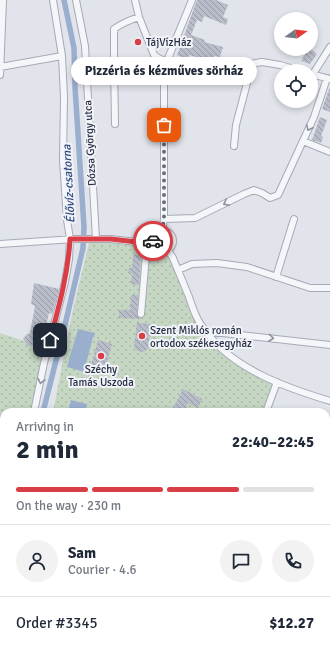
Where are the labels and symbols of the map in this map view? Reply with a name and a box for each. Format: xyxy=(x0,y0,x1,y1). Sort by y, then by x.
north arrow xyxy=(274,12,318,56)
place label: TájVízHáz xyxy=(146,36,191,49)
marker: TájVízHáz xyxy=(133,37,143,47)
callout: Pizzéria és kézműves sörház xyxy=(71,57,257,85)
street label: Dózsa György utca xyxy=(81,99,99,186)
pin xyxy=(147,108,181,142)
one-way arrow xyxy=(306,124,314,132)
water label: Élővíz-csatorna xyxy=(59,143,79,224)
one-way arrow xyxy=(223,198,231,206)
courier xyxy=(133,221,173,261)
pin xyxy=(33,323,67,357)
place label: Szent Miklós román ortodox székesegyház xyxy=(150,324,252,350)
marker: Szent Miklós román ortodox székesegyház xyxy=(137,331,147,341)
one-way arrow xyxy=(268,333,274,342)
marker: Széchy Tamás Uszoda xyxy=(96,351,106,361)
place label: Széchy Tamás Uszoda xyxy=(68,363,134,389)
one-way arrow xyxy=(37,378,45,384)

